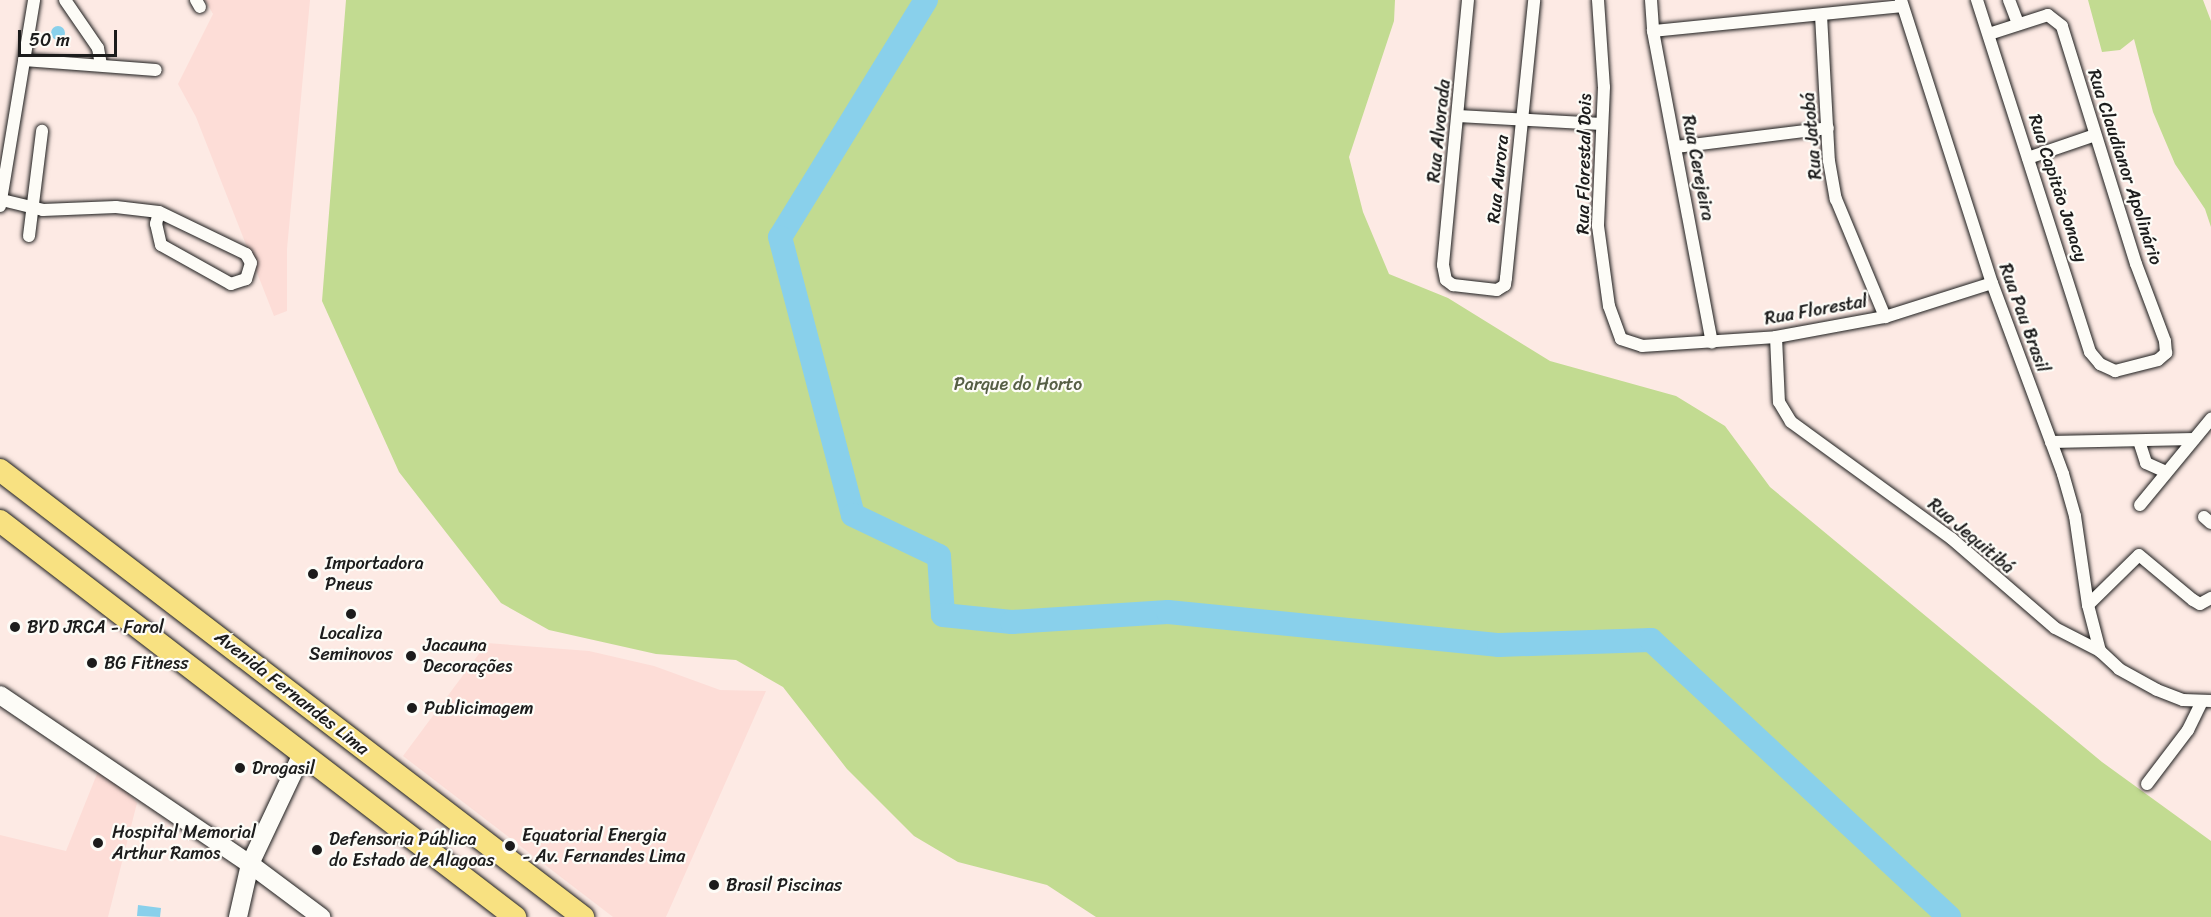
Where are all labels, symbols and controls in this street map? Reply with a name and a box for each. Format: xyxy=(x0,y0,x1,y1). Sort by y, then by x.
scale bar xyxy=(21,18,120,56)
text: 50 m xyxy=(29,24,70,56)
street label: Rua Claudianor Apolinário xyxy=(2083,66,2167,268)
street label: Rua Alvorada xyxy=(1423,78,1455,184)
street label: Rua Jatobá xyxy=(1797,92,1827,180)
street label: Rua Florestal Dois xyxy=(1572,93,1596,235)
street label: Rua Capitão Jonacy xyxy=(2024,111,2092,265)
street label: Rua Cerejeira xyxy=(1677,113,1719,223)
street label: Rua Aurora xyxy=(1483,134,1513,224)
street label: Rua Pau Brasil xyxy=(1994,260,2054,376)
street label: Rua Florestal xyxy=(1763,290,1869,330)
park label: Parque do Horto xyxy=(954,373,1082,395)
street label: Rua Jequitibá xyxy=(1923,493,2019,579)
place label: Importadora Pneus xyxy=(325,553,424,596)
marker: Importadora Pneus xyxy=(306,567,320,581)
marker: Localiza Seminovos xyxy=(344,607,358,621)
place label: BYD JRCA - Farol xyxy=(27,616,164,638)
marker: BYD JRCA - Farol xyxy=(8,620,22,634)
place label: Localiza Seminovos xyxy=(309,623,393,666)
street label: Avenida Fernandes Lima xyxy=(211,626,373,760)
place label: Jacauna Decorações xyxy=(423,635,512,678)
marker: Jacauna Decorações xyxy=(404,649,418,663)
place label: BG Fitness xyxy=(104,652,189,674)
marker: BG Fitness xyxy=(85,656,99,670)
place label: Publicimagem xyxy=(424,697,534,719)
marker: Publicimagem xyxy=(405,701,419,715)
place label: Drogasil xyxy=(252,757,315,779)
marker: Drogasil xyxy=(233,761,247,775)
place label: Hospital Memorial Arthur Ramos xyxy=(112,822,256,864)
place label: Equatorial Energia - Av. Fernandes Lima xyxy=(522,825,686,868)
place label: Defensoria Pública do Estado de Alagoas xyxy=(329,829,495,872)
marker: Hospital Memorial Arthur Ramos xyxy=(89,834,107,852)
marker: Equatorial Energia - Av. Fernandes Lima xyxy=(503,839,517,853)
marker: Defensoria Pública do Estado de Alagoas xyxy=(310,843,324,857)
place label: Brasil Piscinas xyxy=(726,874,842,896)
marker: Brasil Piscinas xyxy=(707,878,721,892)

